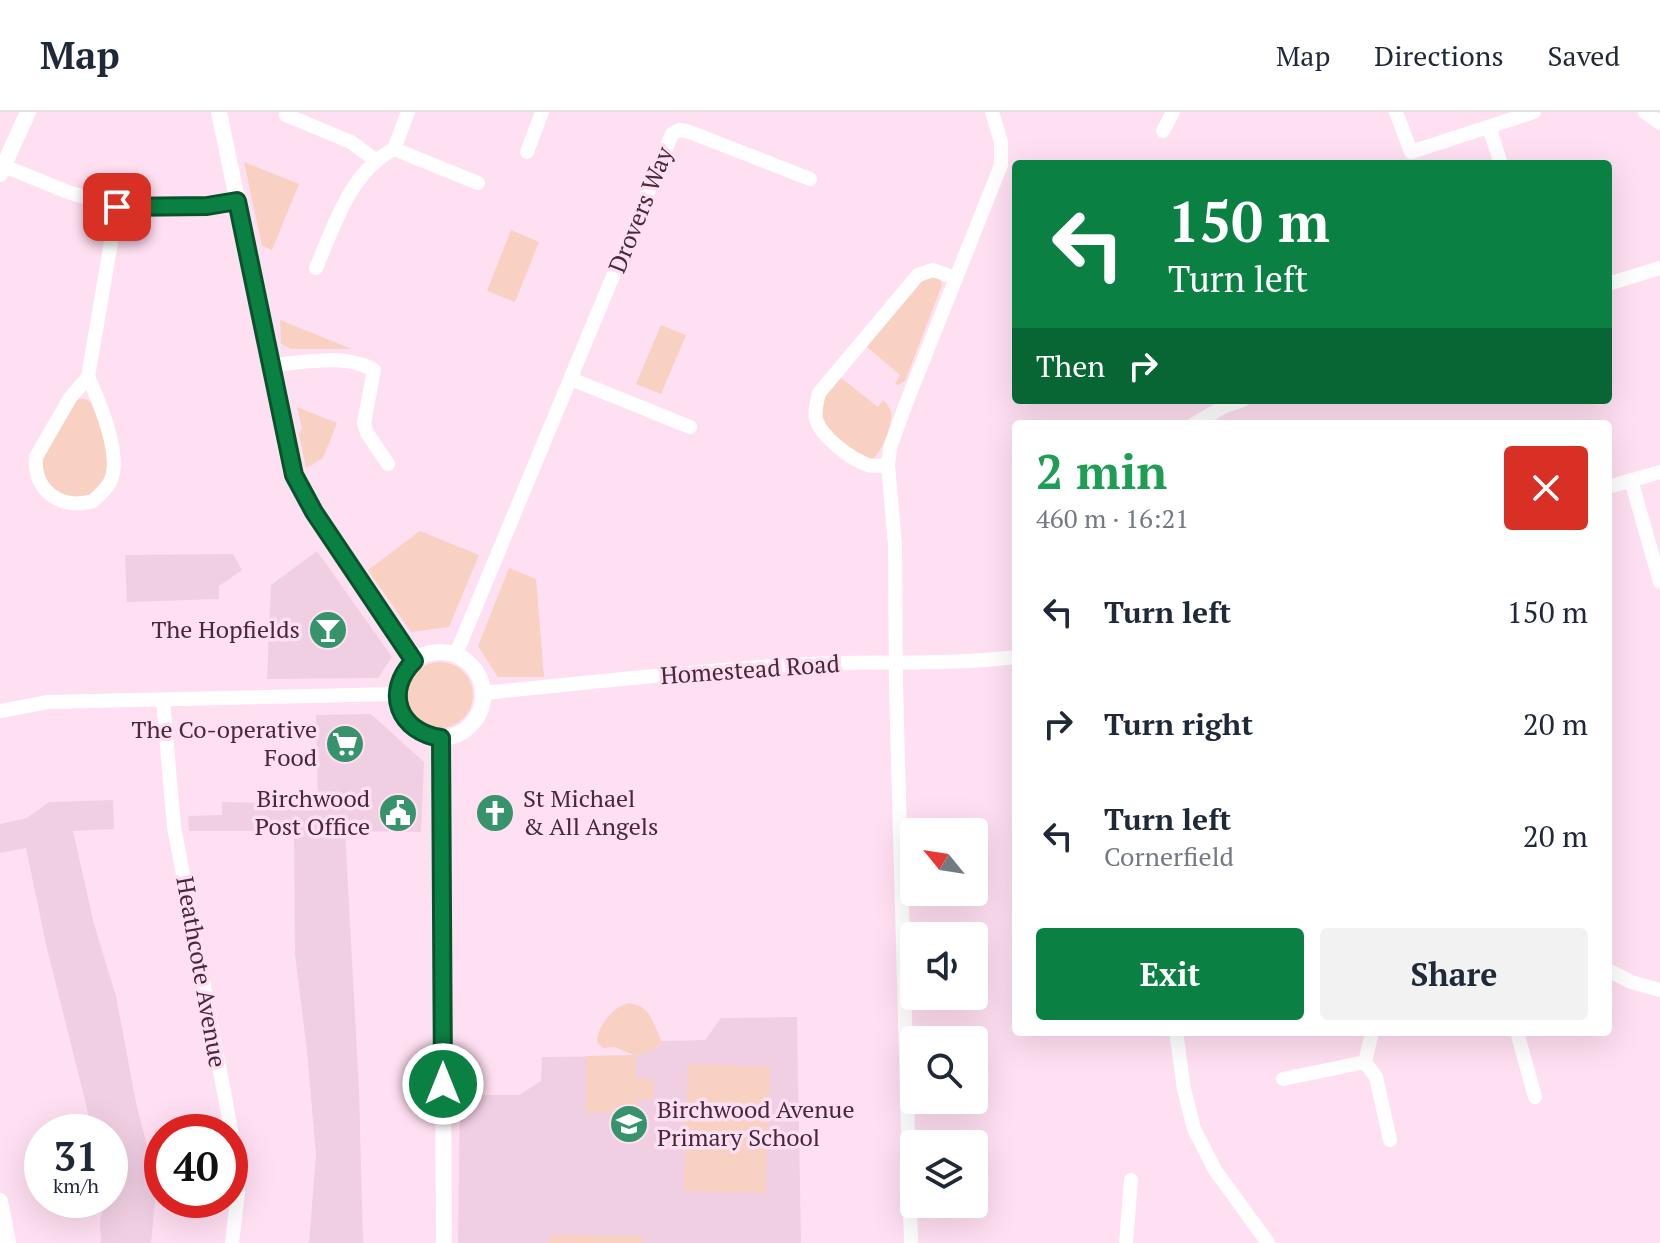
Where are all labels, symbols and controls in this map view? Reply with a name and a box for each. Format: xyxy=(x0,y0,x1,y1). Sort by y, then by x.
text: Map xyxy=(40,30,120,80)
text: Map xyxy=(1276,37,1330,74)
text: Directions xyxy=(1374,37,1504,74)
text: Saved xyxy=(1548,37,1620,74)
street label: Drovers Way xyxy=(600,141,680,277)
pin xyxy=(83,173,151,241)
text: 150 m xyxy=(1168,184,1330,258)
icon: arrive xyxy=(95,185,139,229)
icon: left xyxy=(1036,192,1140,296)
text: Turn left xyxy=(1168,255,1308,302)
icon: right xyxy=(1121,344,1165,388)
text: Then xyxy=(1036,346,1105,386)
text: 2 min xyxy=(1036,439,1167,503)
button: close xyxy=(1504,446,1588,530)
text: 460 m · 16:21 xyxy=(1036,501,1189,535)
icon: left xyxy=(1036,590,1080,634)
text: Turn left xyxy=(1104,592,1231,632)
text: 150 m xyxy=(1507,592,1588,632)
bar icon: The Hopfields xyxy=(307,609,349,651)
place label: The Hopfields xyxy=(151,613,300,645)
street label: Homestead Road xyxy=(659,647,841,691)
icon: right xyxy=(1036,702,1080,746)
text: Turn right xyxy=(1104,704,1253,744)
text: 20 m xyxy=(1523,704,1588,744)
place label: The Co-operative Food xyxy=(132,713,317,773)
supermarket icon: The Co-operative Food xyxy=(324,723,366,765)
place label: Birchwood Post Office xyxy=(255,782,370,842)
place label: St Michael & All Angels xyxy=(523,782,658,842)
public building icon: Birchwood Post Office xyxy=(377,792,419,834)
church icon: St Michael & All Angels xyxy=(474,792,516,834)
text: Turn left xyxy=(1104,799,1231,839)
icon: left xyxy=(1036,814,1080,858)
text: 20 m xyxy=(1523,816,1588,856)
north arrow xyxy=(900,818,988,906)
map controls xyxy=(900,818,988,1218)
text: Cornerfield xyxy=(1104,839,1234,873)
street label: Heathcote Avenue xyxy=(169,874,235,1070)
button: sound xyxy=(900,922,988,1010)
button: Exit xyxy=(1036,928,1304,1020)
button: Share xyxy=(1320,928,1588,1020)
button: search xyxy=(900,1026,988,1114)
position arrow xyxy=(401,1042,485,1126)
place label: Birchwood Avenue Primary School xyxy=(657,1093,854,1153)
school or university icon: Birchwood Avenue Primary School xyxy=(608,1103,650,1145)
speed limit sign: 40 xyxy=(144,1114,248,1218)
text: 31 xyxy=(53,1129,99,1182)
button: layers xyxy=(900,1130,988,1218)
text: km/h xyxy=(53,1172,99,1199)

